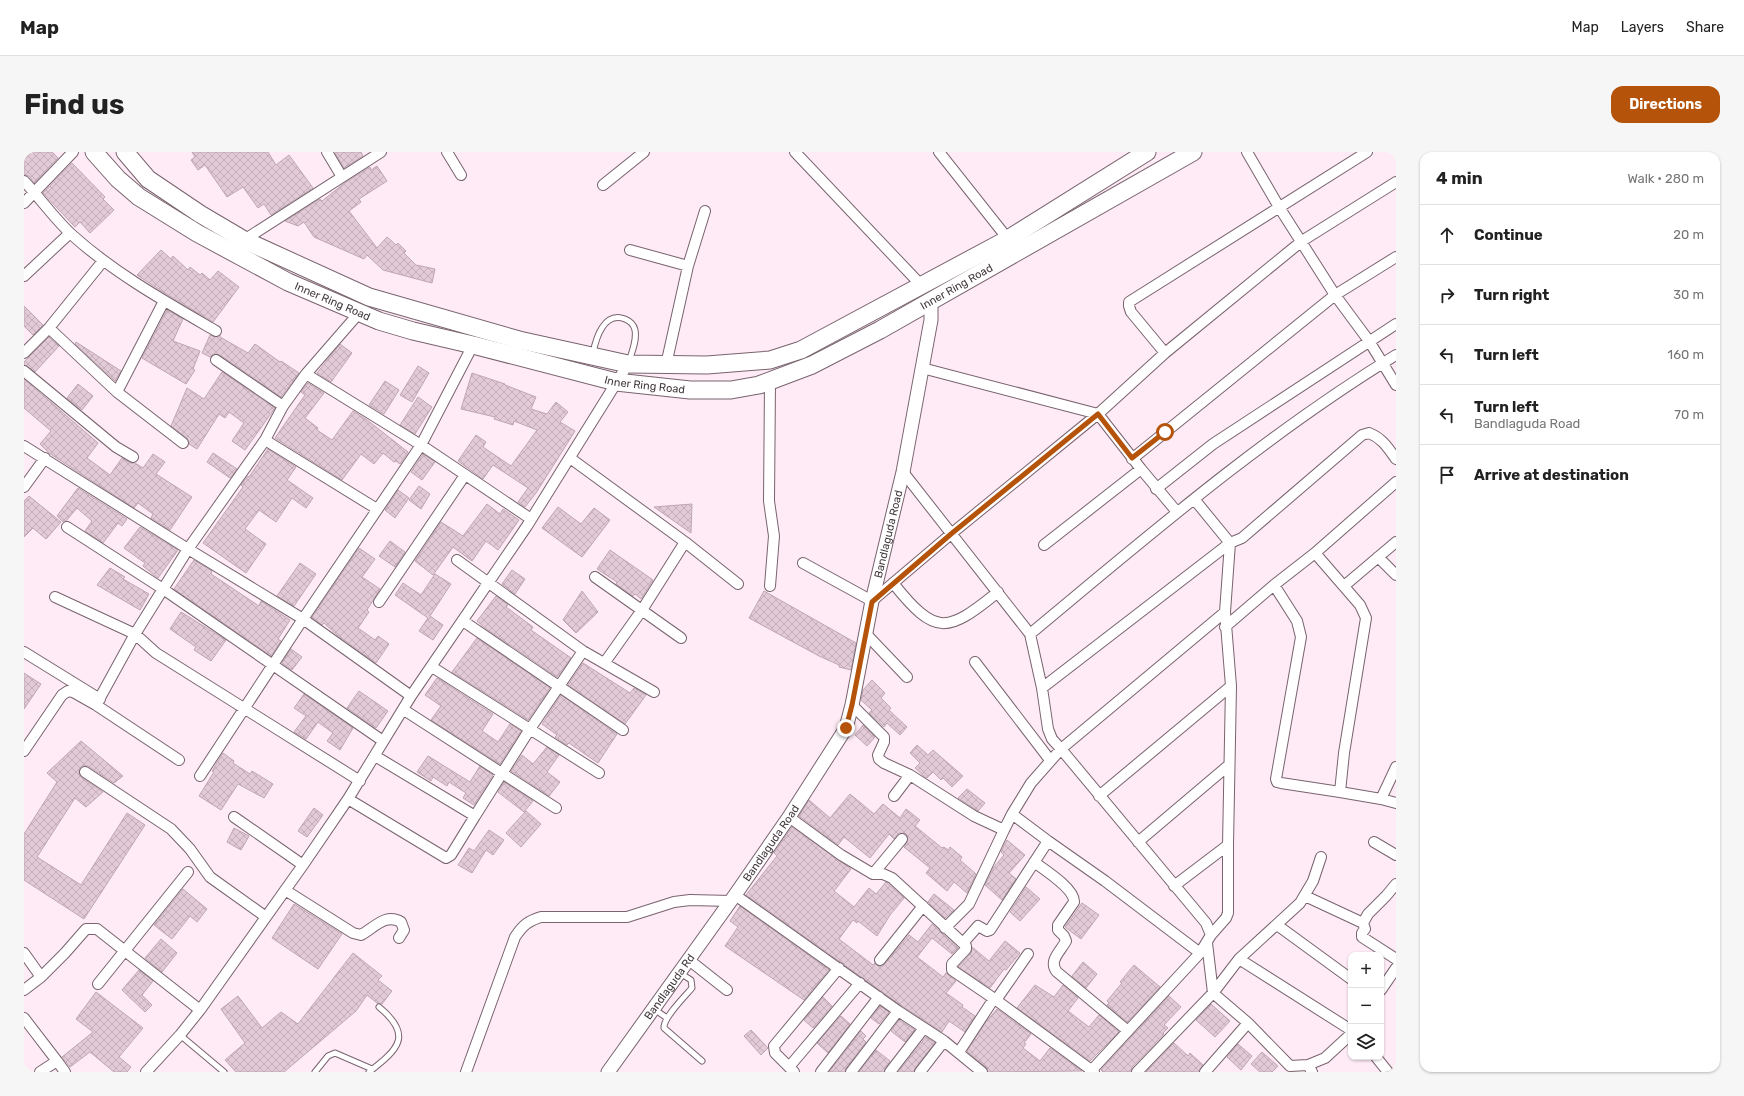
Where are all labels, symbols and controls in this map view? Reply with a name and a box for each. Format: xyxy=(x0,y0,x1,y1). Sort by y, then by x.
text: Map xyxy=(20,16,59,39)
text: Map xyxy=(1572,19,1599,36)
text: Layers xyxy=(1621,19,1664,36)
text: Share xyxy=(1686,19,1724,36)
button: Directions xyxy=(1611,86,1720,123)
text: Find us xyxy=(24,88,124,121)
text: 4 min xyxy=(1436,168,1483,188)
text: Walk · 280 m xyxy=(1627,171,1704,186)
icon: ahead xyxy=(1436,224,1458,246)
text: Continue xyxy=(1474,226,1543,244)
text: 20 m xyxy=(1673,227,1704,242)
street label: Inner Ring Road xyxy=(918,261,995,312)
street label: Inner Ring Road xyxy=(293,279,373,323)
icon: right xyxy=(1436,284,1458,306)
text: Turn right xyxy=(1474,286,1549,304)
text: 30 m xyxy=(1673,287,1704,302)
icon: left xyxy=(1436,344,1458,366)
text: Turn left xyxy=(1474,346,1539,364)
text: 160 m xyxy=(1668,347,1704,362)
street label: Inner Ring Road xyxy=(603,373,686,396)
text: Turn left xyxy=(1474,398,1539,416)
icon: left xyxy=(1436,404,1458,426)
text: 70 m xyxy=(1674,407,1704,422)
text: Bandlaguda Road xyxy=(1474,416,1580,431)
route start xyxy=(1156,423,1174,441)
icon: arrive xyxy=(1436,464,1458,486)
text: Arrive at destination xyxy=(1474,466,1629,484)
street label: Bandlaguda Road xyxy=(871,489,905,579)
route end xyxy=(837,719,855,737)
street label: Bandlaguda Road xyxy=(740,802,802,884)
street label: Bandlaguda Rd xyxy=(641,951,697,1022)
map controls xyxy=(1348,952,1384,1060)
button: + xyxy=(1348,952,1384,988)
button: − xyxy=(1348,988,1384,1024)
button: layers xyxy=(1348,1024,1384,1060)

